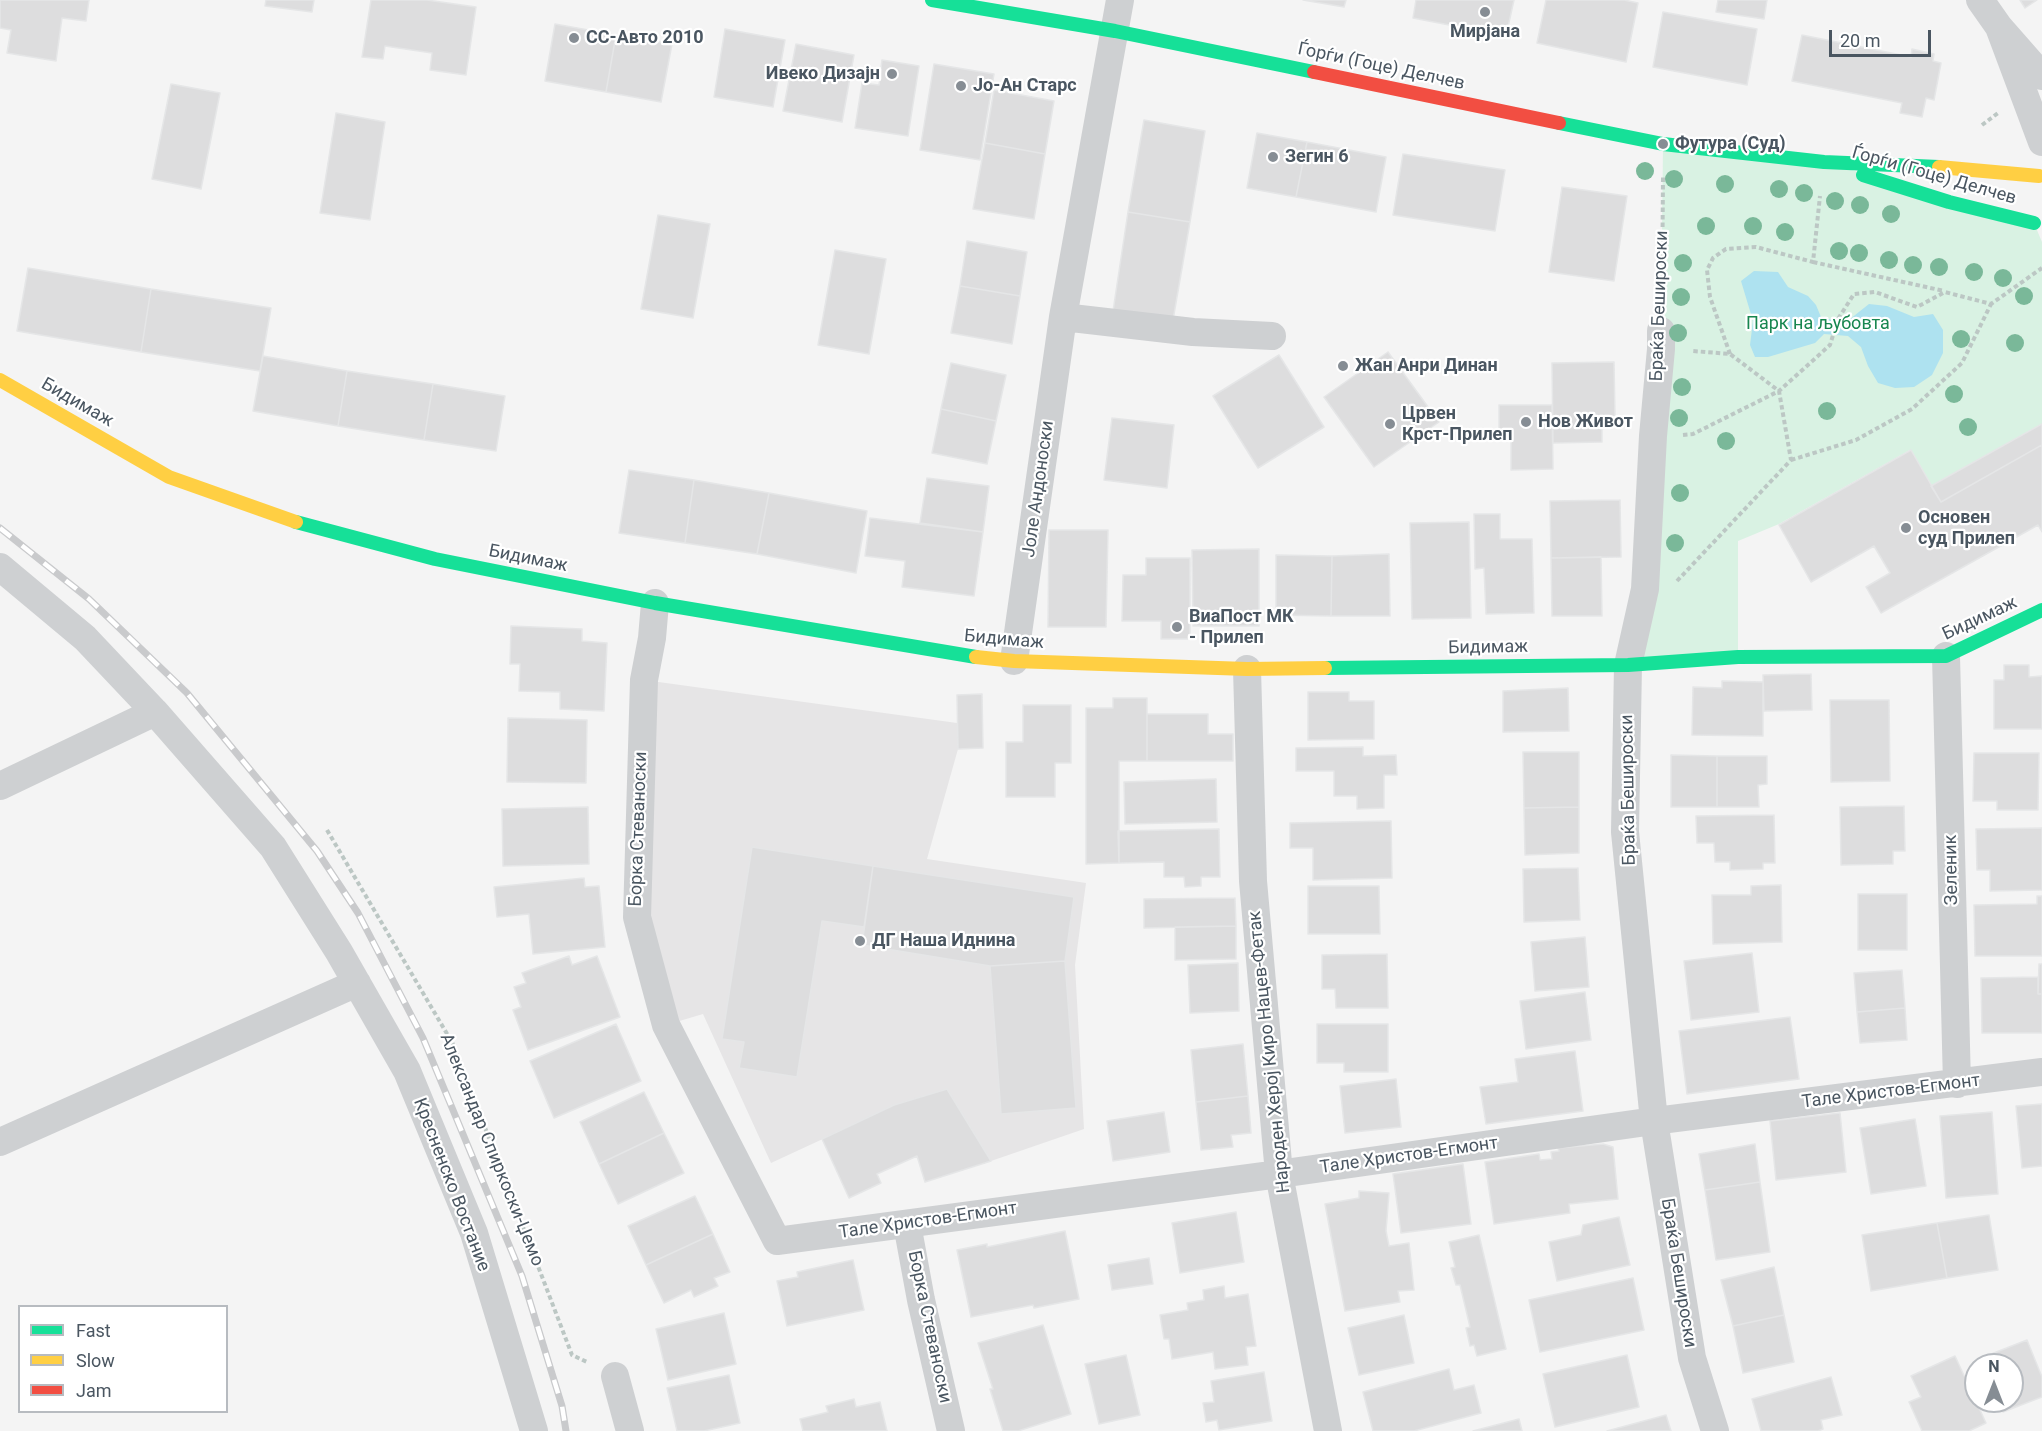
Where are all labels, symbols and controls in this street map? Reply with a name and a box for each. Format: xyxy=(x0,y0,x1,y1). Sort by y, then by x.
marker: Мирјана xyxy=(1478,5,1492,19)
scale bar xyxy=(1832,18,1934,56)
place label: Мирјана xyxy=(1450,21,1520,43)
place label: СС-Авто 2010 xyxy=(586,27,704,49)
text: 20 m xyxy=(1840,30,1880,51)
marker: СС-Авто 2010 xyxy=(567,31,581,45)
street label: Ѓорѓи (Гоце) Делчев xyxy=(1296,39,1466,95)
place label: Ивеко Дизајн xyxy=(766,63,880,85)
marker: Ивеко Дизајн xyxy=(885,67,899,81)
place label: Јо-Ан Старс xyxy=(973,75,1077,97)
marker: Јо-Ан Старс xyxy=(954,79,968,93)
place label: Футура (Суд) xyxy=(1675,133,1786,155)
marker: Футура (Суд) xyxy=(1656,137,1670,151)
street label: Ѓорѓи (Гоце) Делчев xyxy=(1849,142,2019,210)
place label: Зегин 6 xyxy=(1285,146,1349,168)
marker: Зегин 6 xyxy=(1266,150,1280,164)
street label: Браќа Бешироски xyxy=(1647,230,1673,382)
park label: Парк на љубовта xyxy=(1746,313,1890,335)
place label: Жан Анри Динан xyxy=(1355,355,1498,377)
marker: Жан Анри Динан xyxy=(1336,359,1350,373)
street label: Бидимаж xyxy=(37,374,117,432)
place label: Црвен Крст-Прилеп xyxy=(1402,403,1513,446)
place label: Нов Живот xyxy=(1538,411,1633,433)
marker: Нов Живот xyxy=(1519,415,1533,429)
marker: Црвен Крст-Прилеп xyxy=(1383,417,1397,431)
street label: Јоле Андоноски xyxy=(1019,419,1059,559)
place label: Основен суд Прилеп xyxy=(1918,507,2015,550)
marker: Основен суд Прилеп xyxy=(1899,521,1913,535)
street label: Бидимаж xyxy=(487,541,569,577)
street label: Бидимаж xyxy=(1939,592,2021,646)
place label: ВиаПост МК - Прилеп xyxy=(1189,606,1294,648)
marker: ВиаПост МК - Прилеп xyxy=(1170,620,1184,634)
street label: Бидимаж xyxy=(963,626,1045,654)
street label: Бидимаж xyxy=(1448,637,1528,659)
street label: Браќа Бешироски xyxy=(1617,714,1641,866)
street label: Борка Стеваноски xyxy=(625,751,653,907)
street label: Зеленик xyxy=(1941,834,1963,906)
street label: Народен Херој Киро Нацев-Фетак xyxy=(1244,910,1296,1194)
place label: ДГ Наша Иднина xyxy=(872,930,1015,952)
marker: ДГ Наша Иднина xyxy=(853,934,867,948)
street label: Александар Спиркоски-Џемо xyxy=(434,1030,548,1270)
street label: Тале Христов-Егмонт xyxy=(1801,1070,1981,1114)
street label: Кресненско Востание xyxy=(408,1095,494,1275)
street label: Тале Христов-Егмонт xyxy=(1319,1133,1499,1179)
street label: Браќа Бешироски xyxy=(1656,1197,1700,1349)
street label: Тале Христов-Егмонт xyxy=(838,1198,1018,1244)
street label: Борка Стеваноски xyxy=(902,1249,956,1405)
legend xyxy=(18,1305,228,1413)
text: Fast xyxy=(76,1320,111,1341)
text: Slow xyxy=(76,1350,115,1371)
north arrow xyxy=(1964,1353,2024,1413)
text: N xyxy=(1988,1357,2000,1376)
text: Jam xyxy=(76,1380,112,1401)

